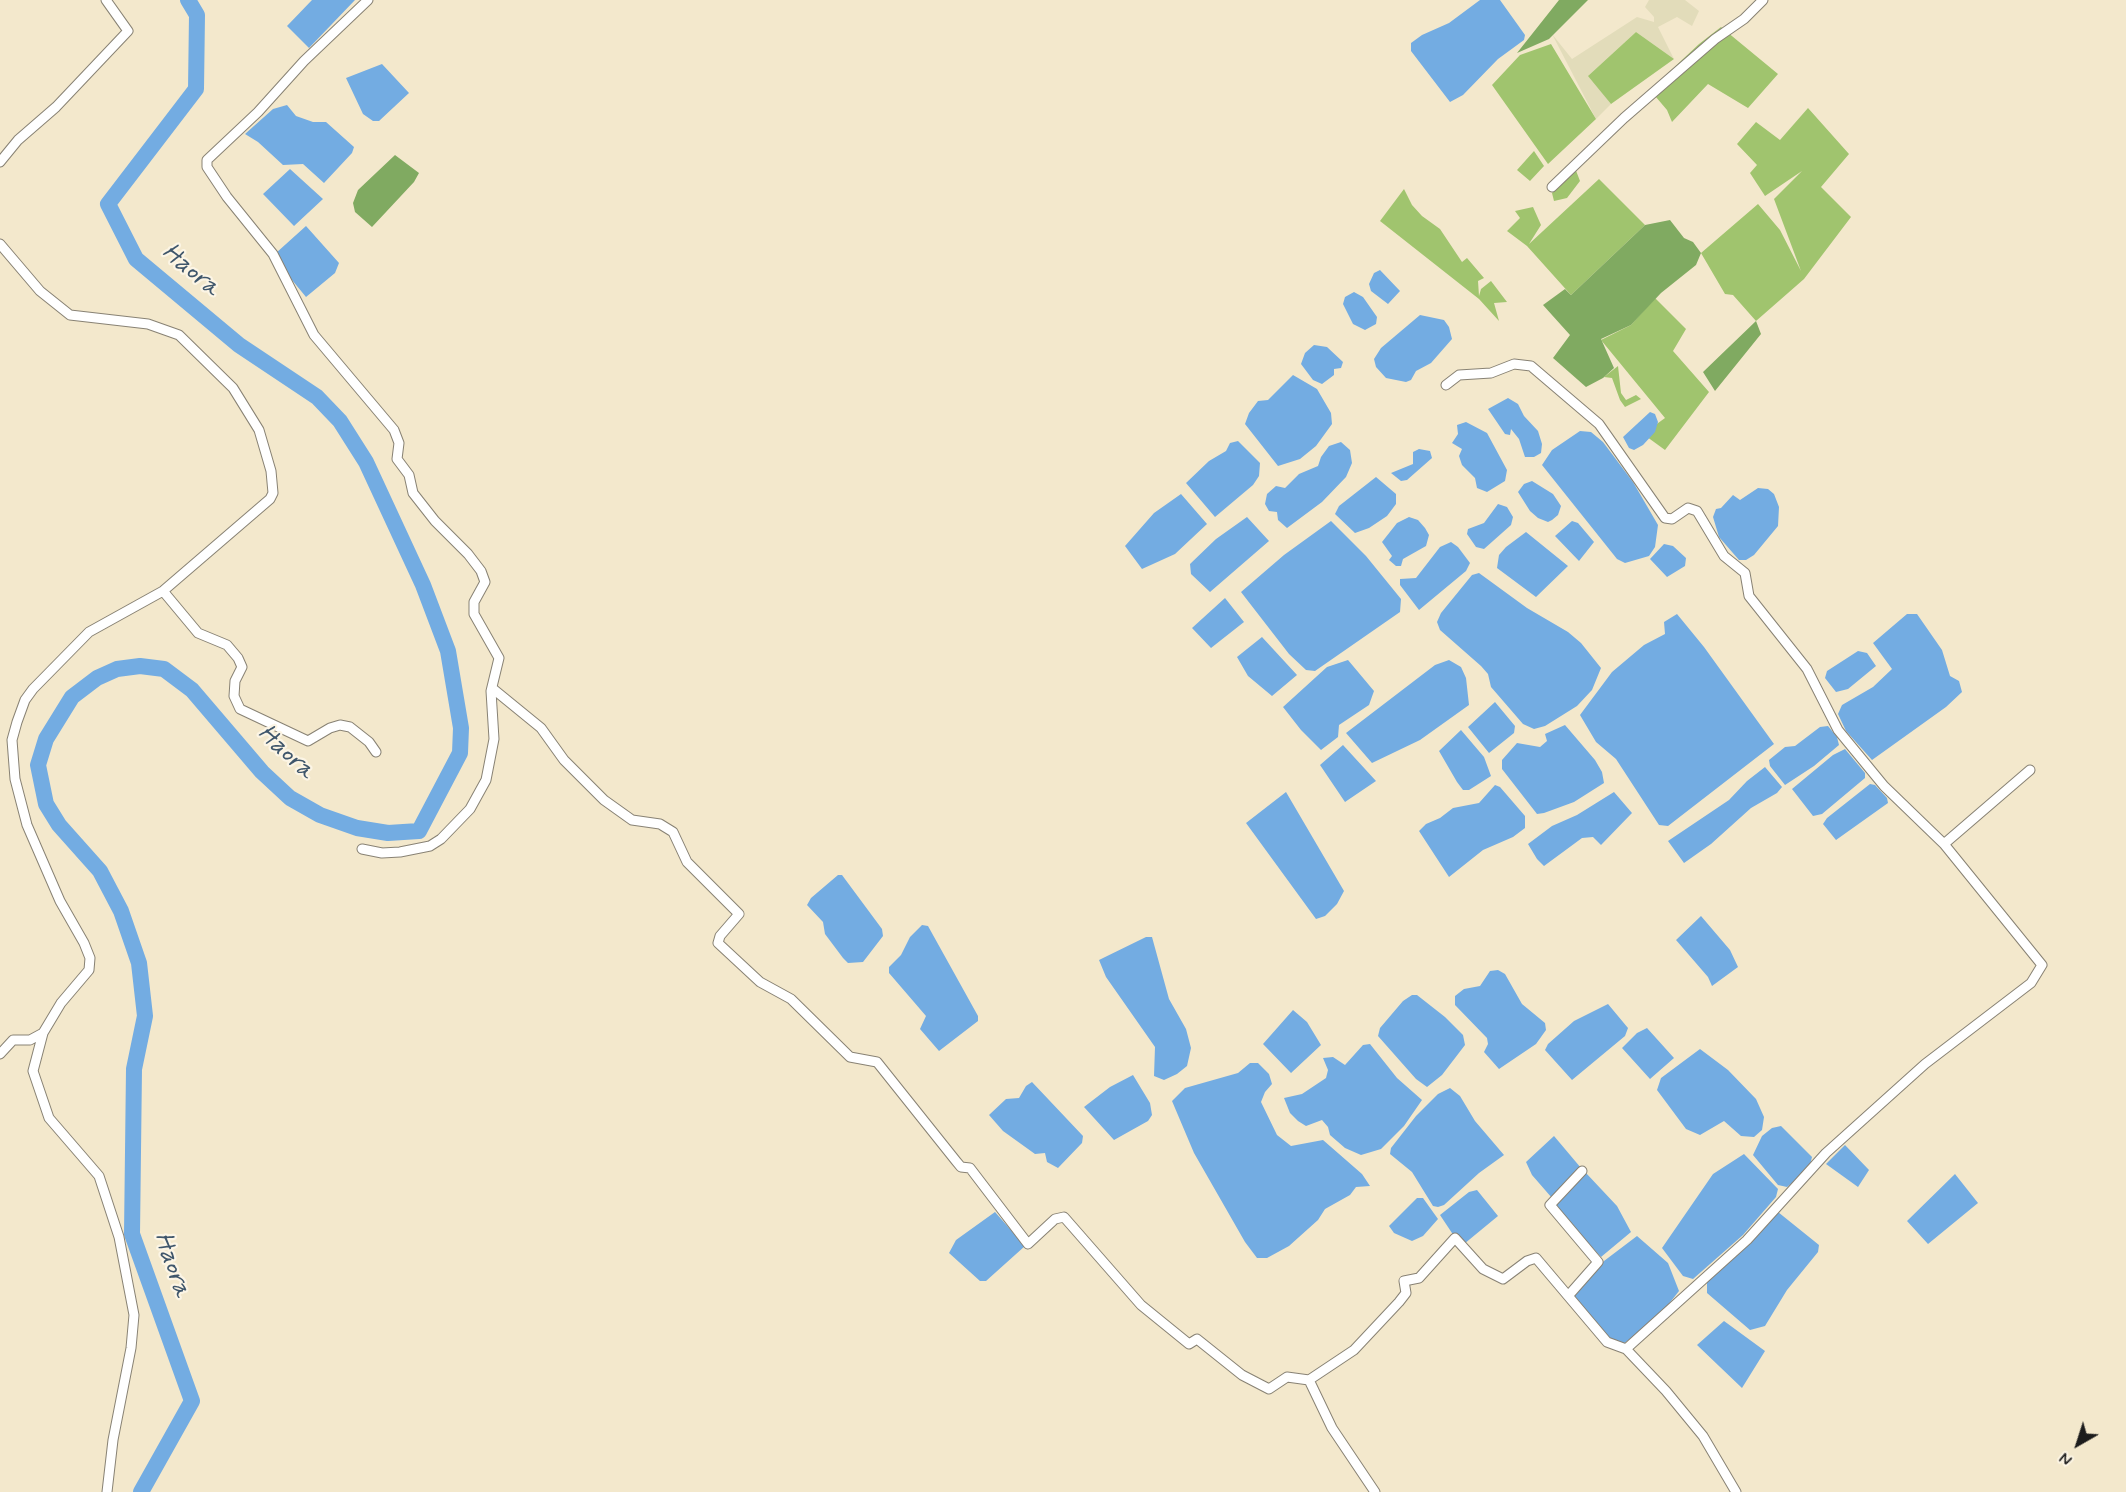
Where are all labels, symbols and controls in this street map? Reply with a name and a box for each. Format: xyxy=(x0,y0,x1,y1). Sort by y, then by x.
water label: Haora xyxy=(154,238,226,304)
water label: Haora xyxy=(250,719,320,787)
water label: Haora xyxy=(145,1228,197,1302)
north arrow xyxy=(2048,1414,2108,1474)
text: N xyxy=(2056,1447,2077,1470)

